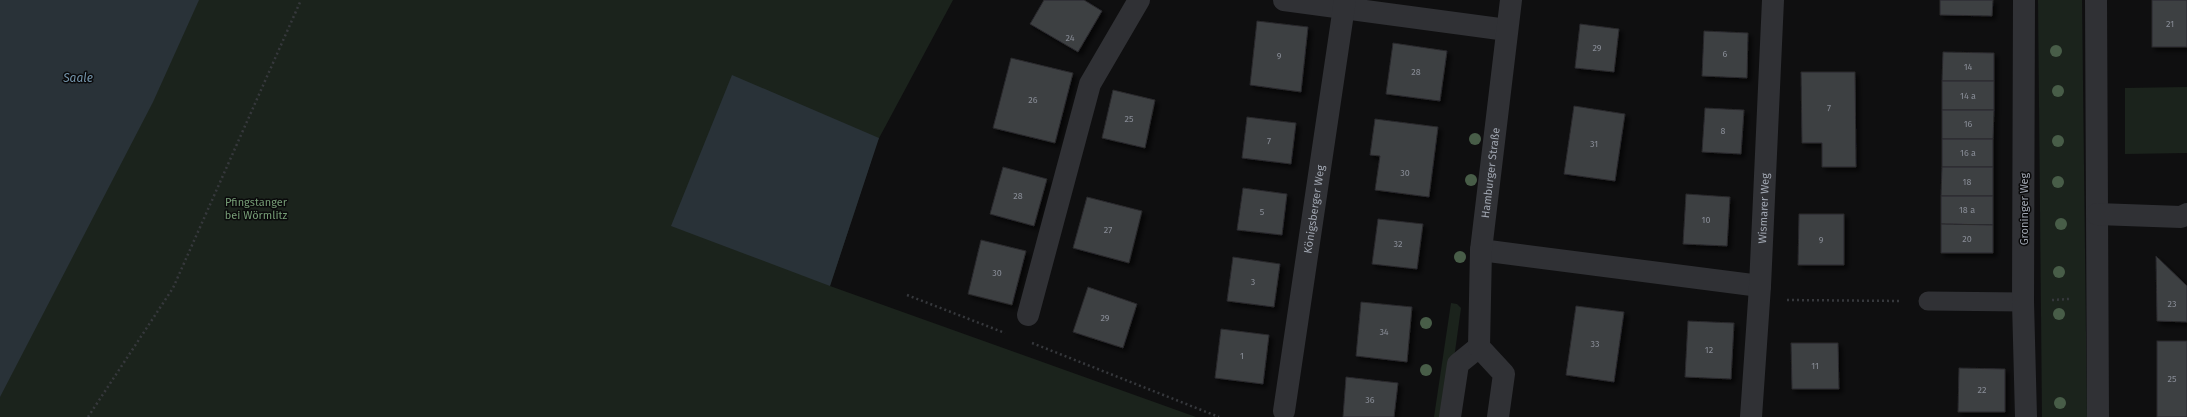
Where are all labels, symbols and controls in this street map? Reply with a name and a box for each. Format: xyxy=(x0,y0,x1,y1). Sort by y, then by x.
house number: 21 xyxy=(2166,19,2174,29)
house number: 24 xyxy=(1065,33,1075,43)
house number: 29 xyxy=(1592,43,1602,53)
house number: 6 xyxy=(1723,49,1728,59)
house number: 9 xyxy=(1277,51,1282,61)
house number: 14 xyxy=(1964,62,1973,72)
house number: 28 xyxy=(1411,67,1421,77)
water label: Saale xyxy=(62,71,93,85)
house number: 14 a xyxy=(1960,91,1976,101)
house number: 26 xyxy=(1028,95,1038,105)
house number: 7 xyxy=(1827,103,1831,113)
house number: 25 xyxy=(1125,114,1134,124)
house number: 16 xyxy=(1964,119,1973,129)
house number: 8 xyxy=(1721,126,1726,136)
street label: Hamburger Straße xyxy=(1478,127,1502,219)
house number: 7 xyxy=(1267,136,1271,146)
house number: 31 xyxy=(1590,139,1598,149)
house number: 16 a xyxy=(1960,148,1976,158)
street label: Königsberger Weg xyxy=(1301,164,1327,254)
house number: 30 xyxy=(1400,168,1410,178)
street label: Groninger Weg xyxy=(2018,172,2031,245)
street label: Wismarer Weg xyxy=(1755,173,1772,244)
house number: 18 xyxy=(1963,177,1971,187)
house number: 28 xyxy=(1013,191,1023,201)
park label: Pfingstanger bei Wörmlitz xyxy=(225,196,288,222)
house number: 18 a xyxy=(1959,205,1975,215)
house number: 5 xyxy=(1260,207,1265,217)
house number: 10 xyxy=(1702,215,1710,225)
house number: 27 xyxy=(1104,225,1112,235)
house number: 20 xyxy=(1962,234,1972,244)
house number: 9 xyxy=(1819,235,1824,245)
house number: 32 xyxy=(1394,239,1402,249)
house number: 30 xyxy=(992,268,1002,278)
house number: 3 xyxy=(1251,277,1255,287)
house number: 23 xyxy=(2168,299,2176,309)
house number: 29 xyxy=(1100,313,1110,323)
house number: 34 xyxy=(1379,327,1389,337)
house number: 33 xyxy=(1591,339,1599,349)
house number: 12 xyxy=(1705,345,1713,355)
house number: 1 xyxy=(1240,351,1244,361)
house number: 11 xyxy=(1811,361,1819,371)
house number: 25 xyxy=(2168,374,2177,384)
house number: 22 xyxy=(1978,385,1986,395)
house number: 36 xyxy=(1365,395,1375,405)

